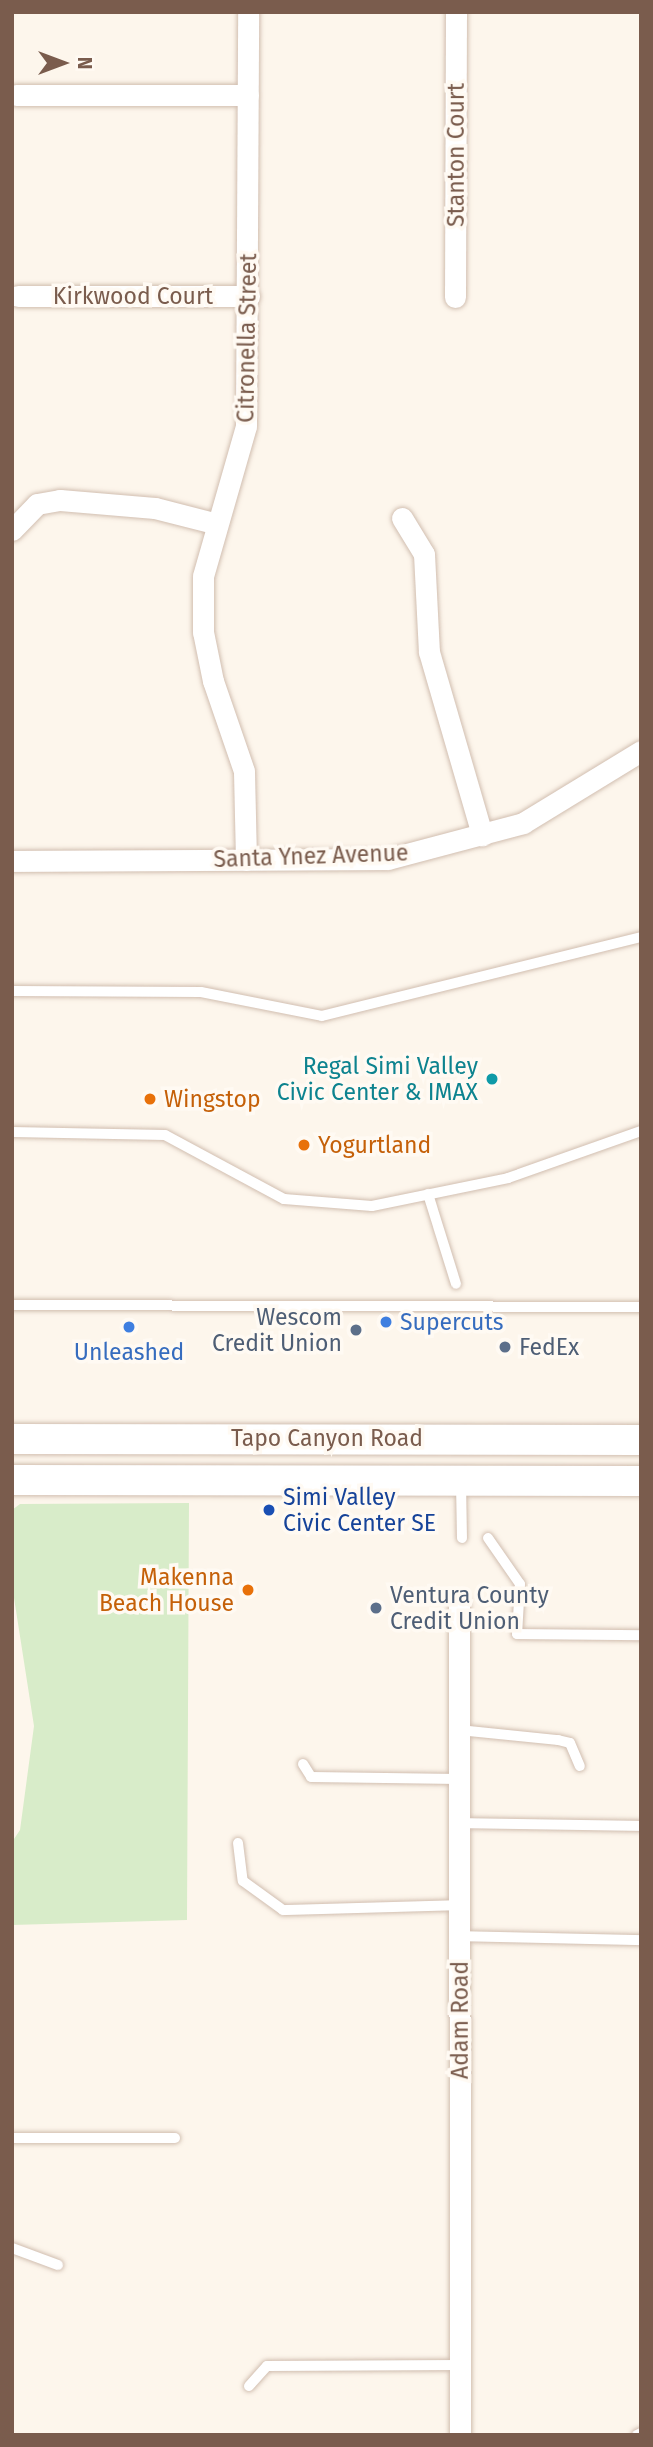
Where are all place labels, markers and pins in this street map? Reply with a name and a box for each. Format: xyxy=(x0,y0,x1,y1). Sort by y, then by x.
place label: Regal Simi Valley Civic Center & IMAX xyxy=(277,1052,478,1106)
marker: Regal Simi Valley Civic Center & IMAX xyxy=(484,1071,500,1087)
place label: Wingstop xyxy=(164,1085,261,1113)
marker: Wingstop xyxy=(142,1091,158,1107)
place label: Yogurtland xyxy=(318,1131,431,1159)
marker: Yogurtland xyxy=(296,1137,312,1153)
place label: Wescom Credit Union xyxy=(212,1303,342,1357)
place label: Supercuts xyxy=(400,1308,503,1336)
marker: Supercuts xyxy=(378,1314,394,1330)
marker: Unleashed xyxy=(121,1319,137,1335)
marker: Wescom Credit Union xyxy=(348,1322,364,1338)
place label: FedEx xyxy=(519,1333,579,1361)
place label: Unleashed xyxy=(74,1338,184,1366)
marker: FedEx xyxy=(497,1339,513,1355)
place label: Simi Valley Civic Center SE xyxy=(283,1483,436,1537)
marker: Simi Valley Civic Center SE xyxy=(261,1502,277,1518)
place label: Makenna Beach House xyxy=(99,1563,234,1617)
place label: Ventura County Credit Union xyxy=(390,1581,549,1635)
marker: Makenna Beach House xyxy=(240,1582,256,1598)
marker: Ventura County Credit Union xyxy=(368,1600,384,1616)

